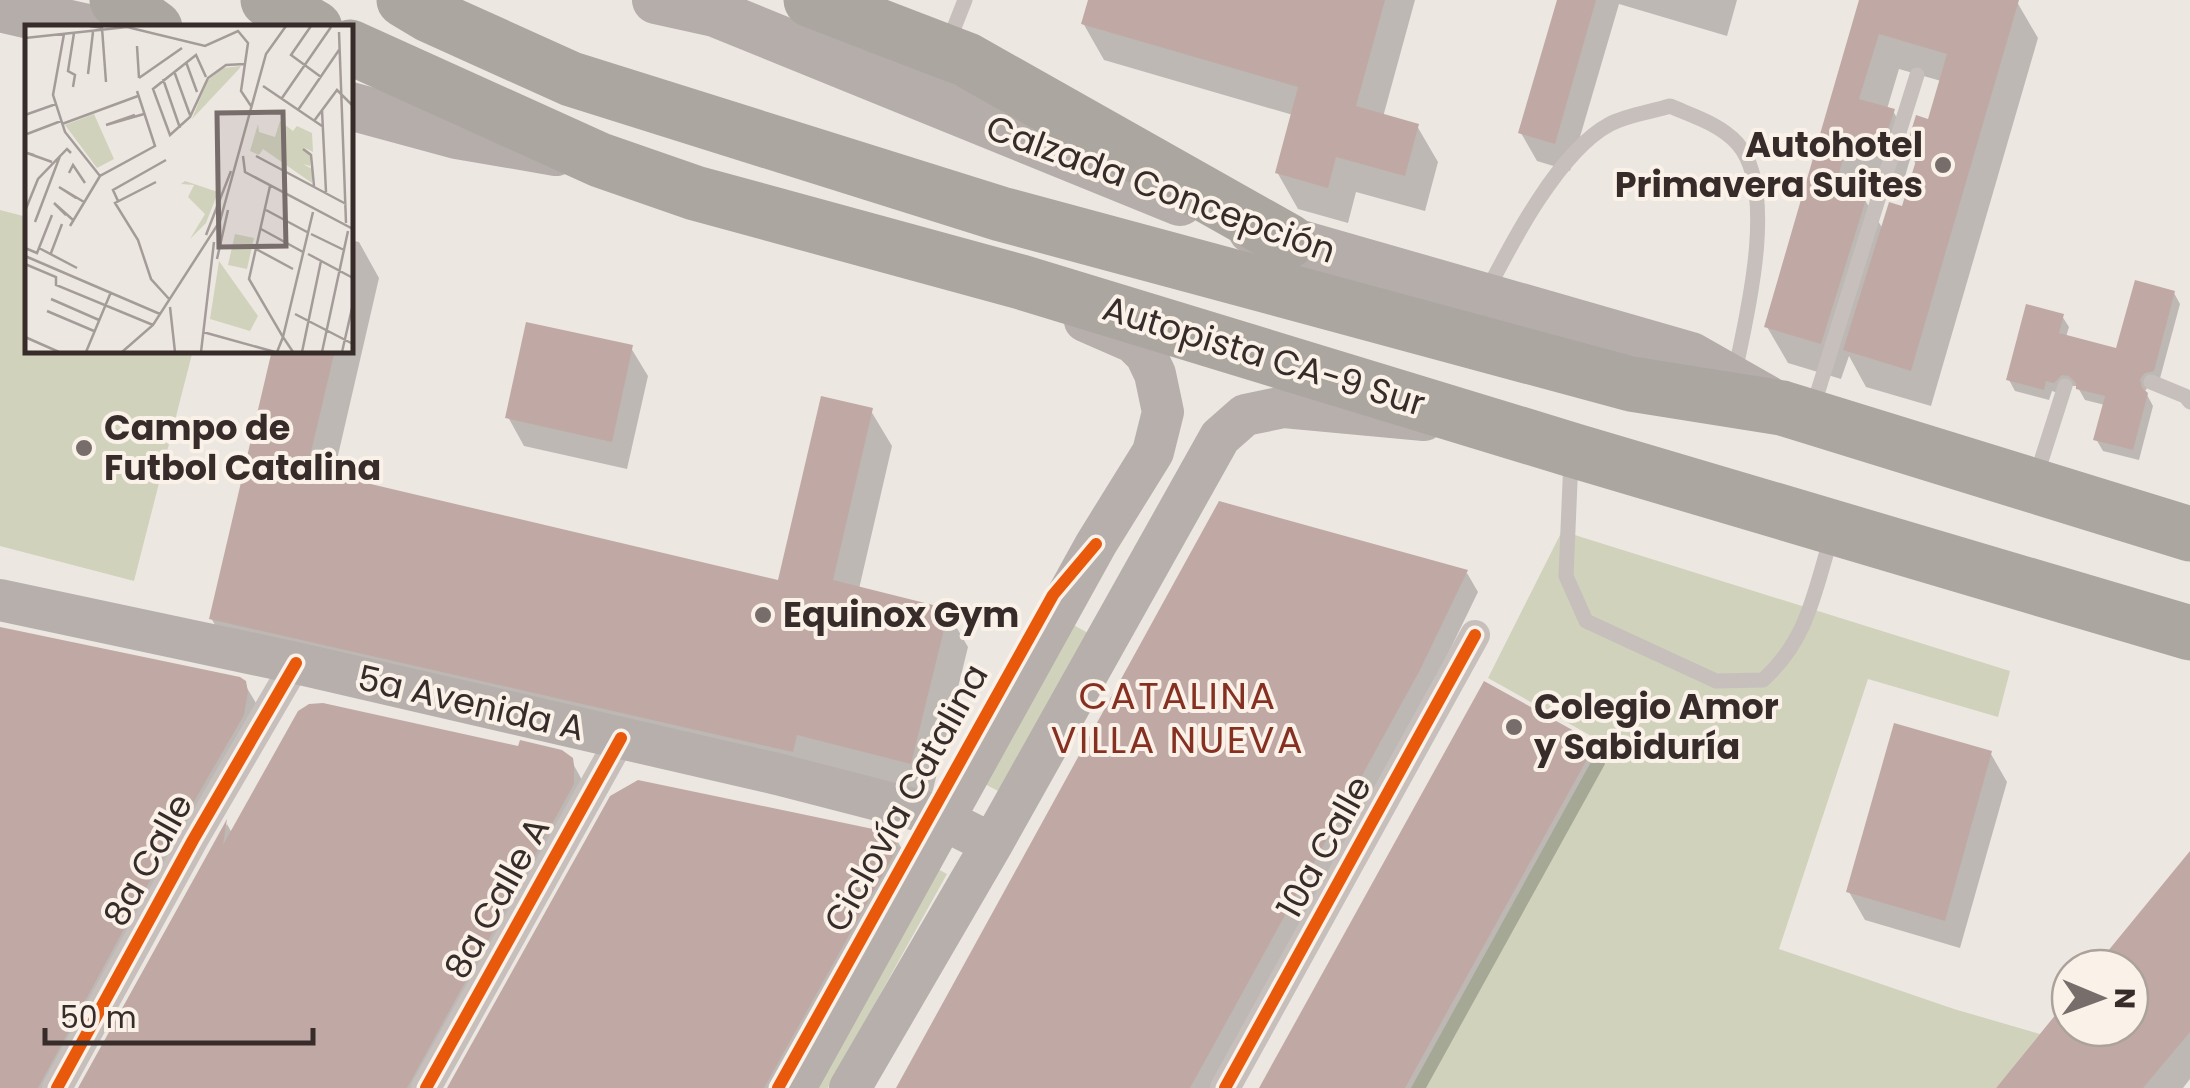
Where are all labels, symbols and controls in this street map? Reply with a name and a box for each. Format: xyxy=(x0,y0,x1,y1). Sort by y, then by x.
inset map xyxy=(25,25,352,352)
street label: Calzada Concepción xyxy=(980,102,1343,275)
place label: Autohotel Primavera Suites xyxy=(1615,120,1923,209)
marker: Autohotel Primavera Suites xyxy=(1932,154,1954,176)
street label: Autopista CA-9 Sur xyxy=(1097,283,1431,428)
place label: Campo de Futbol Catalina xyxy=(104,403,381,492)
marker: Campo de Futbol Catalina xyxy=(73,437,95,459)
place label: Equinox Gym xyxy=(783,590,1019,639)
marker: Equinox Gym xyxy=(752,604,774,626)
street label: 5a Avenida A xyxy=(353,653,589,752)
street label: Ciclovía Catalina xyxy=(812,655,1000,941)
district label: CATALINA VILLA NUEVA xyxy=(1051,669,1305,766)
place label: Colegio Amor y Sabiduría xyxy=(1533,682,1779,771)
marker: Colegio Amor y Sabiduría xyxy=(1503,716,1525,738)
street label: 10a Calle xyxy=(1264,767,1383,927)
street label: 8a Calle xyxy=(91,785,204,935)
street label: 8a Calle A xyxy=(432,808,561,987)
north arrow xyxy=(2050,948,2150,1048)
scale bar xyxy=(45,983,312,1045)
text: N xyxy=(2105,988,2144,1009)
text: 50 m xyxy=(60,996,137,1039)

